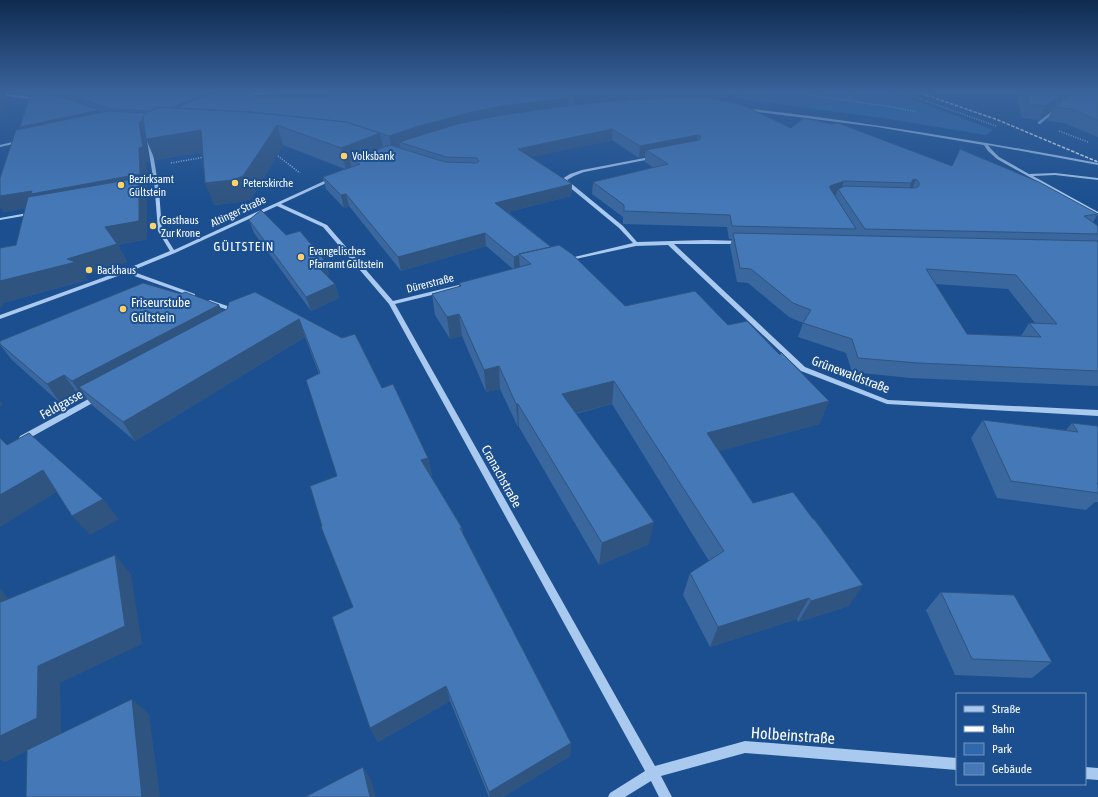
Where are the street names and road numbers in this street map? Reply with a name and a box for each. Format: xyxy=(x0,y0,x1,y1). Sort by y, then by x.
street label: Altinger Straße xyxy=(208,193,268,229)
street label: Dürerstraße xyxy=(405,271,455,295)
street label: Grünewaldstraße xyxy=(810,353,892,396)
street label: Feldgasse xyxy=(37,386,85,422)
street label: Cranachstraße xyxy=(478,442,525,510)
street label: Holbeinstraße xyxy=(750,723,836,747)

